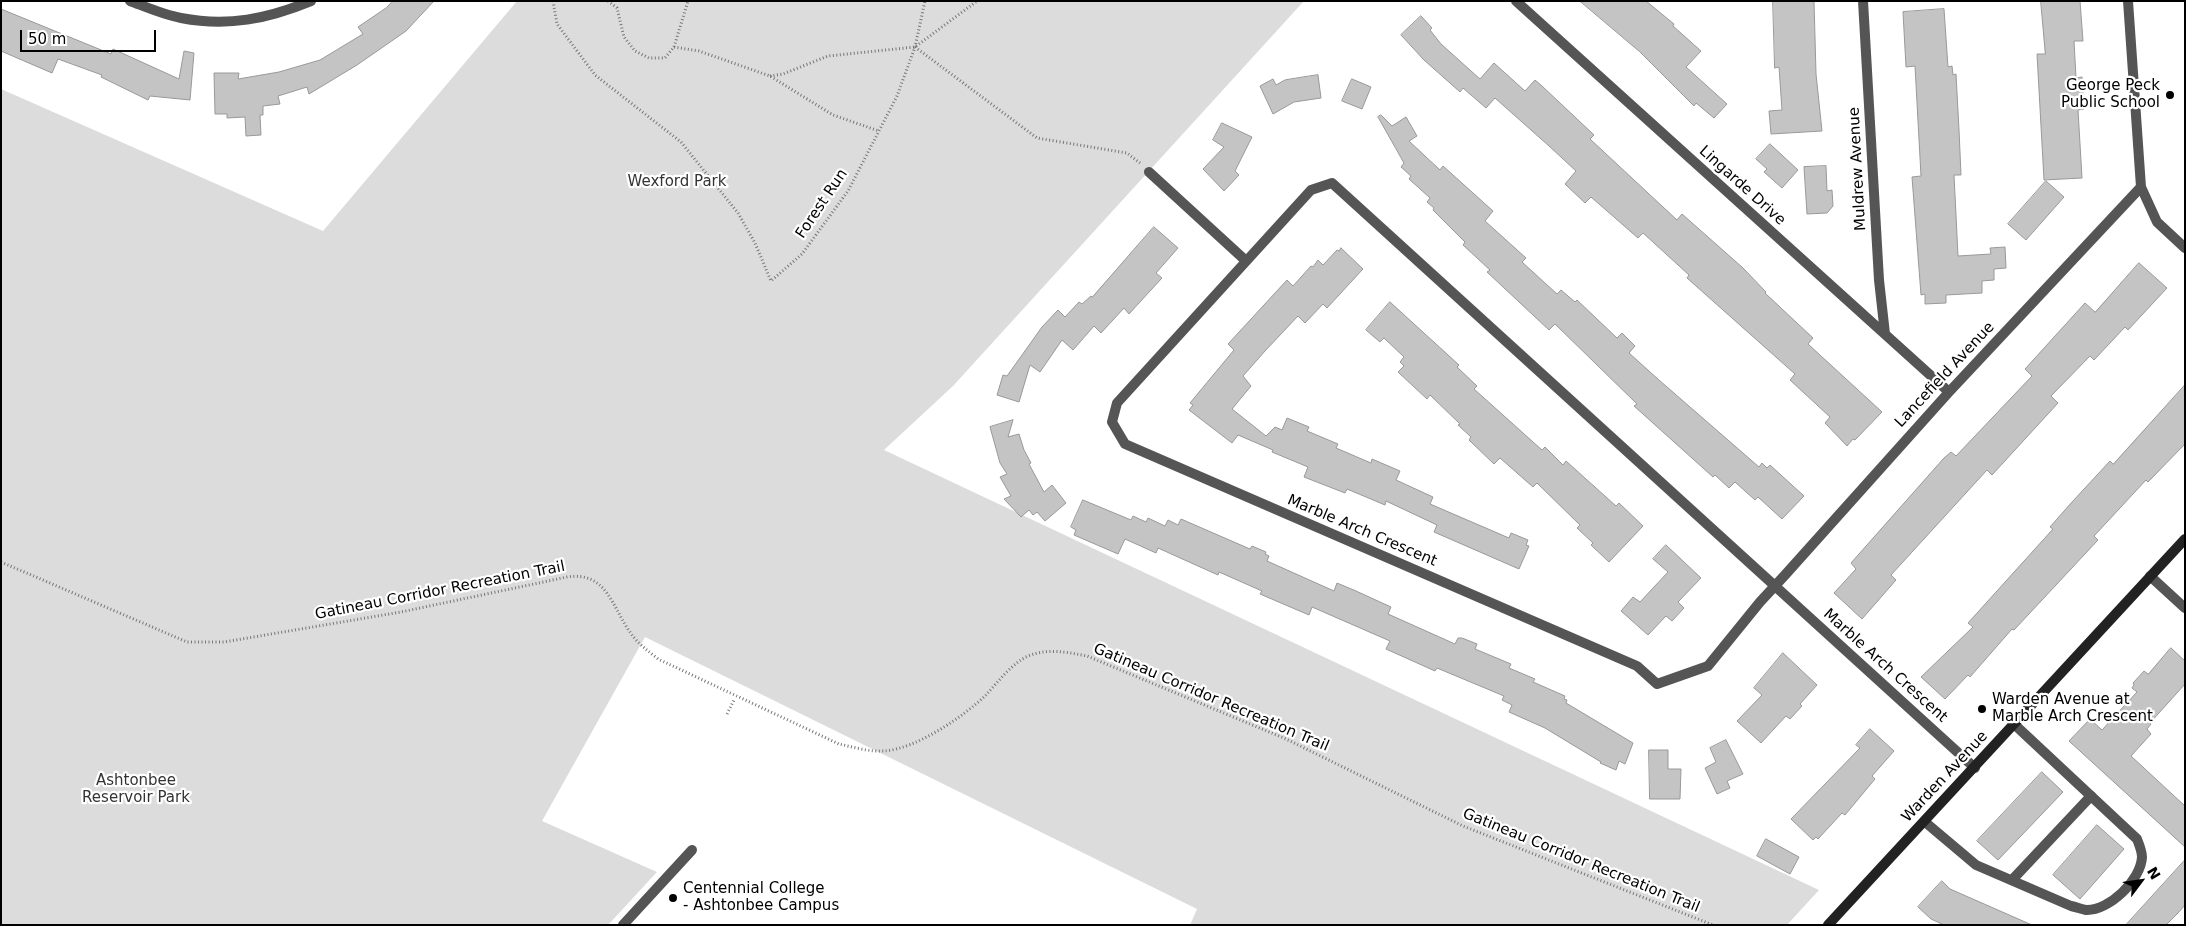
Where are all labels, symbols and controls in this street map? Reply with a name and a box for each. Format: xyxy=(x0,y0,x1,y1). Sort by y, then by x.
scale bar xyxy=(22,20,159,52)
text: 50 m xyxy=(28,30,66,48)
place label: George Peck Public School xyxy=(2061,77,2160,112)
marker: George Peck Public School xyxy=(2164,89,2176,101)
street label: Muldrew Avenue xyxy=(1846,107,1870,231)
street label: Lingarde Drive xyxy=(1695,142,1789,230)
street label: Forest Run xyxy=(792,166,852,242)
park label: Wexford Park xyxy=(628,173,726,191)
street label: Lancefield Avenue xyxy=(1892,319,1998,431)
street label: Marble Arch Crescent xyxy=(1284,491,1440,571)
street label: Gatineau Corridor Recreation Trail xyxy=(314,558,566,624)
street label: Marble Arch Crescent xyxy=(1819,606,1951,726)
street label: Gatineau Corridor Recreation Trail xyxy=(1090,640,1332,756)
place label: Warden Avenue at Marble Arch Crescent xyxy=(1992,691,2153,726)
marker: Warden Avenue at Marble Arch Crescent xyxy=(1976,703,1988,715)
street label: Warden Avenue xyxy=(1898,728,1992,826)
park label: Ashtonbee Reservoir Park xyxy=(82,772,190,807)
street label: Gatineau Corridor Recreation Trail xyxy=(1460,805,1702,917)
north arrow xyxy=(2116,856,2166,906)
text: N xyxy=(2144,864,2164,882)
place label: Centennial College - Ashtonbee Campus xyxy=(683,880,839,915)
marker: Centennial College - Ashtonbee Campus xyxy=(667,892,679,904)

